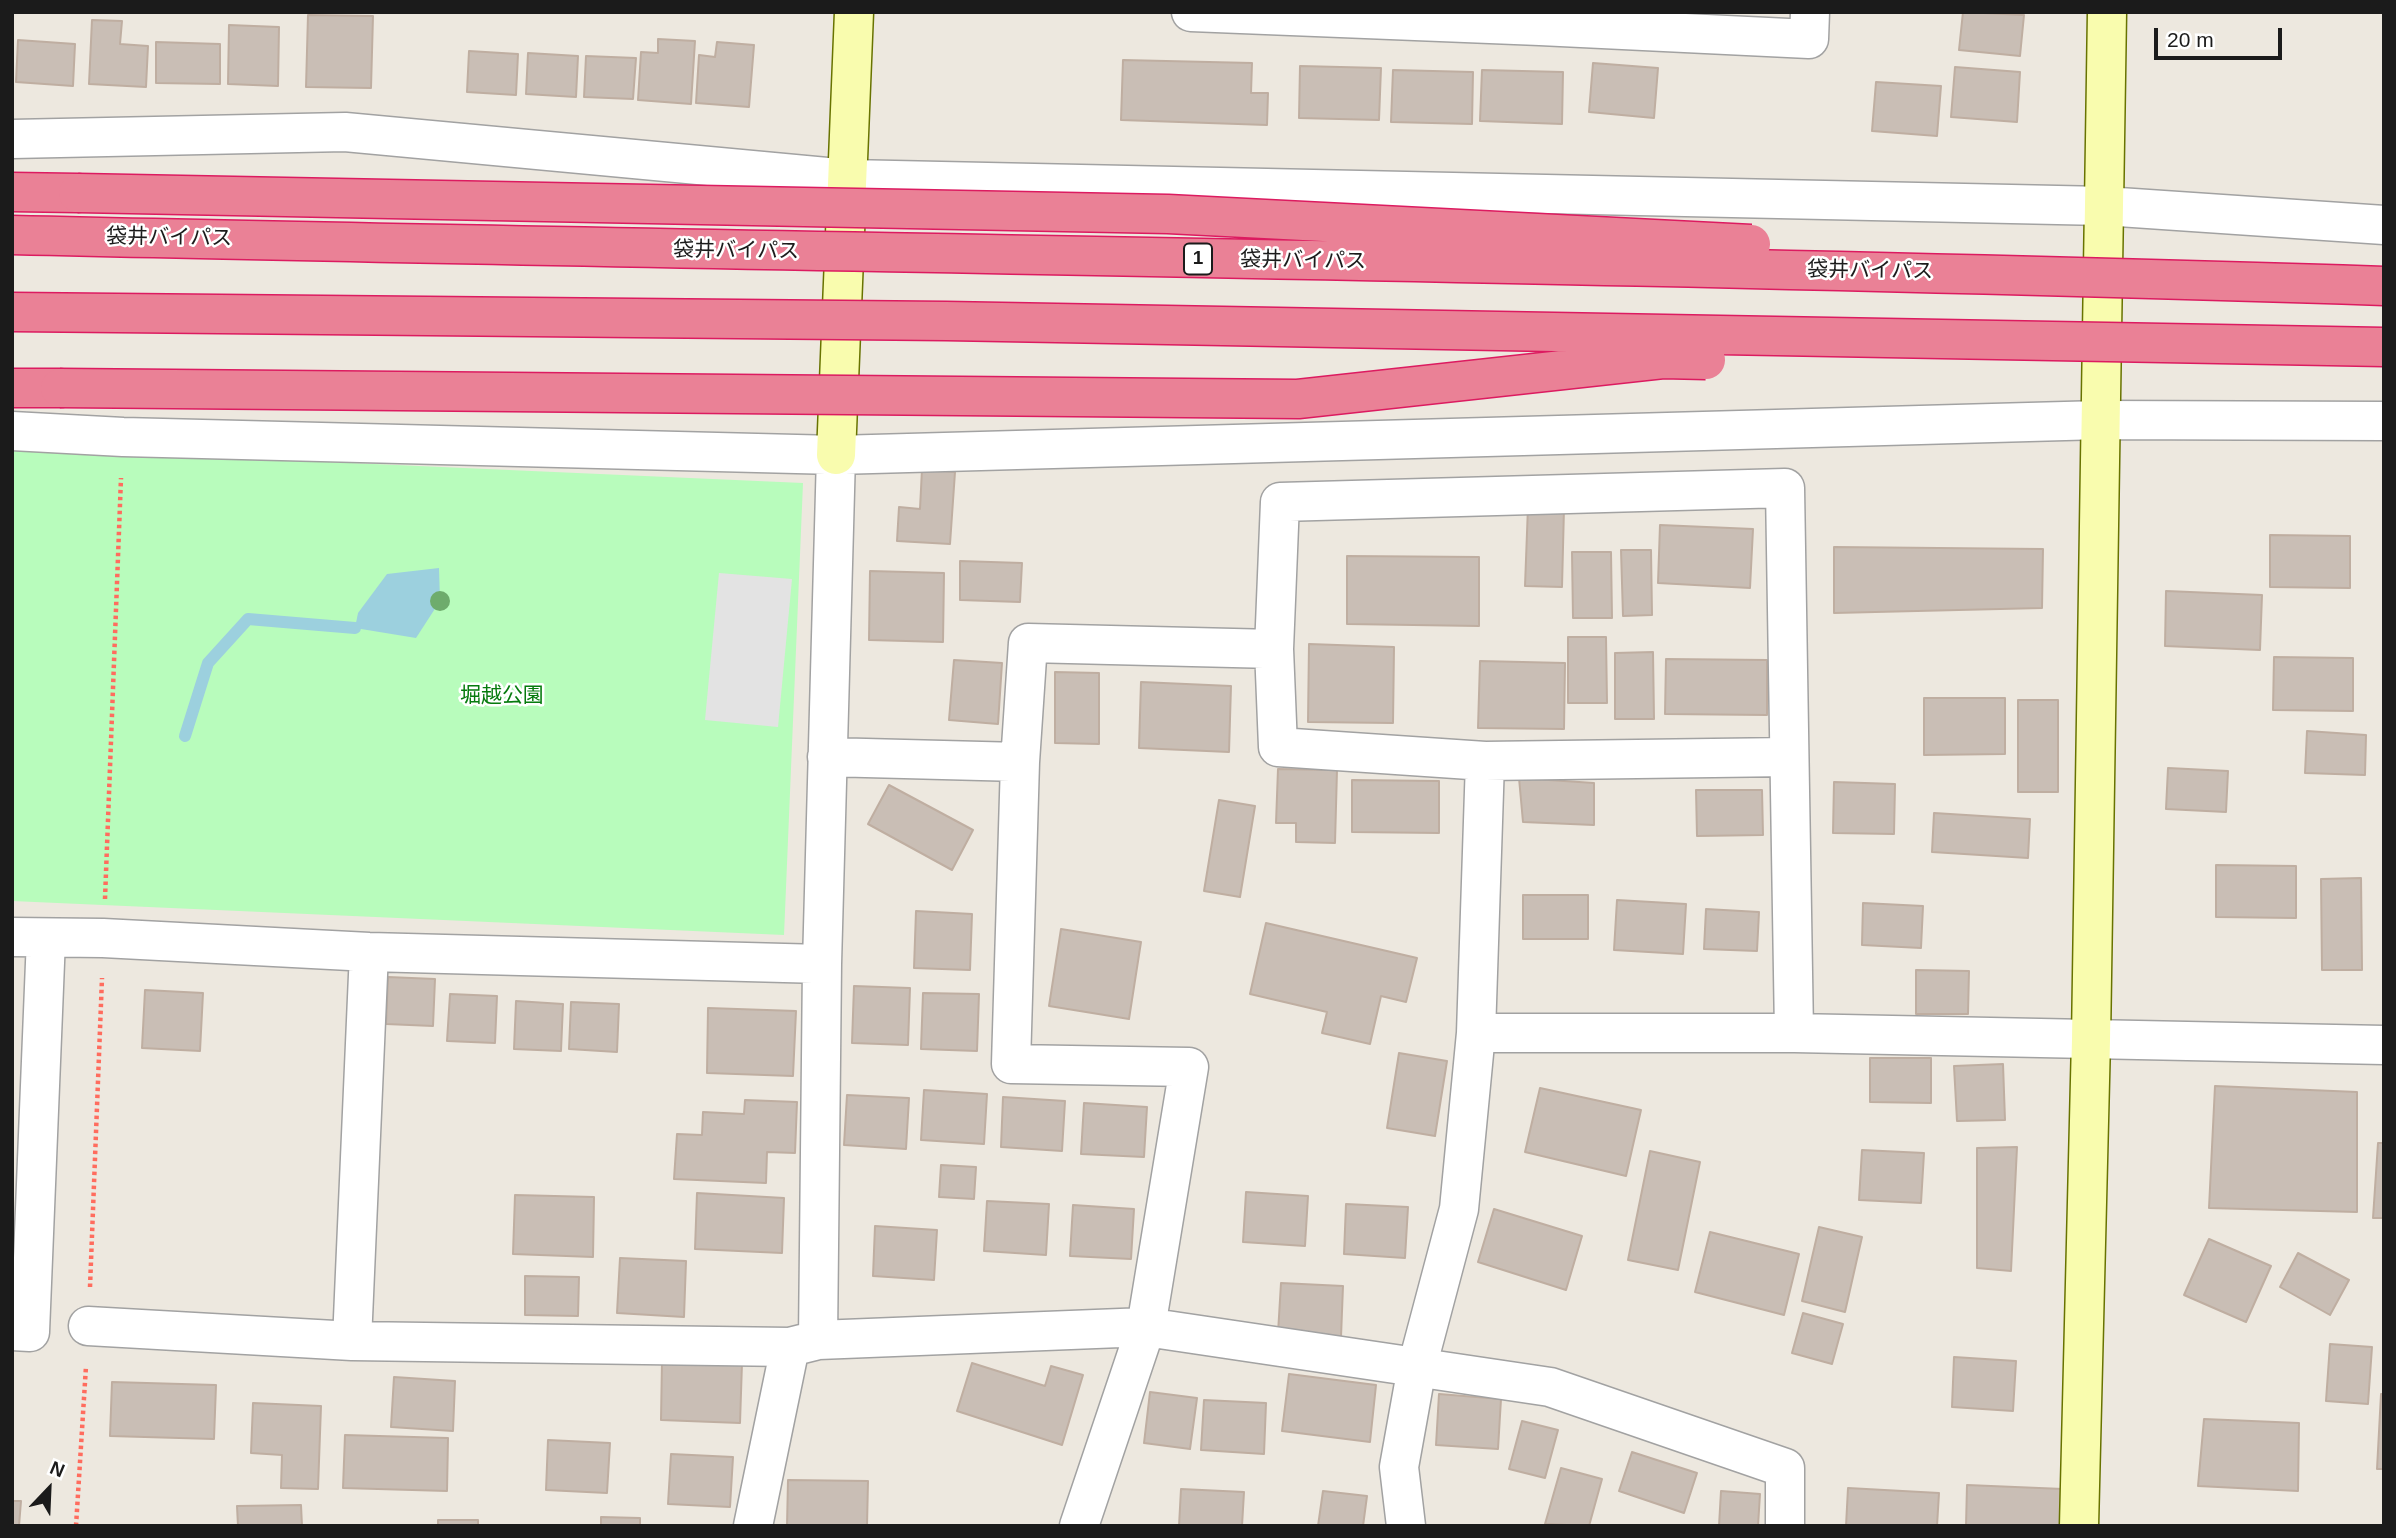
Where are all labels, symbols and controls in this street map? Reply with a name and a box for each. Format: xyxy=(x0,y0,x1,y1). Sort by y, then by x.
scale bar xyxy=(2158,14,2286,58)
text: 20 m xyxy=(2167,28,2214,51)
street label: 袋井バイパス xyxy=(106,224,232,252)
street label: 袋井バイパス xyxy=(673,237,799,265)
road number: 1 xyxy=(1184,244,1212,274)
street label: 袋井バイパス xyxy=(1240,247,1366,275)
street label: 袋井バイパス xyxy=(1807,257,1933,285)
park label: 堀越公園 xyxy=(460,683,544,709)
north arrow xyxy=(14,1454,84,1524)
text: N xyxy=(47,1457,68,1482)

